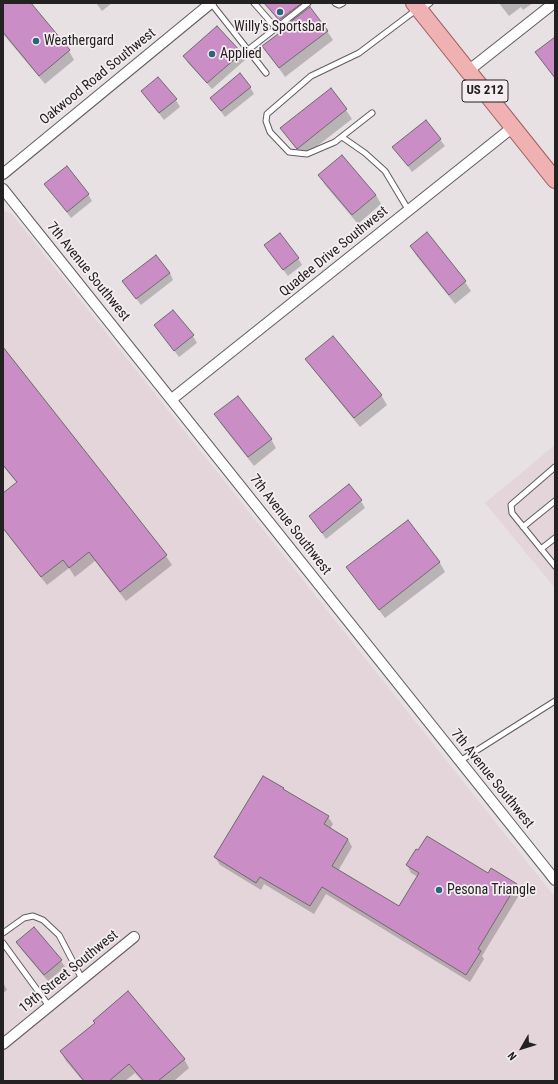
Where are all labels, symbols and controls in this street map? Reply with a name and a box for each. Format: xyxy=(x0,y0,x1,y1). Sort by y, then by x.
marker: Willy's Sportsbar xyxy=(275,7,285,17)
place label: Willy's Sportsbar xyxy=(234,19,326,35)
street label: Oakwood Road Southwest xyxy=(37,25,159,129)
place label: Weathergard xyxy=(44,33,114,49)
marker: Weathergard xyxy=(31,36,41,46)
place label: Applied xyxy=(220,46,262,62)
marker: Applied xyxy=(207,49,217,59)
road number: US 212 xyxy=(462,80,508,102)
street label: Quadee Drive Southwest xyxy=(276,203,392,301)
street label: 7th Avenue Southwest xyxy=(43,219,133,325)
street label: 7th Avenue Southwest xyxy=(246,471,334,579)
street label: 7th Avenue Southwest xyxy=(447,726,537,832)
place label: Pesona Triangle xyxy=(447,882,536,898)
marker: Pesona Triangle xyxy=(434,885,444,895)
street label: 19th Street Southwest xyxy=(16,927,122,1017)
north arrow xyxy=(502,1028,542,1068)
text: N xyxy=(505,1049,519,1063)

